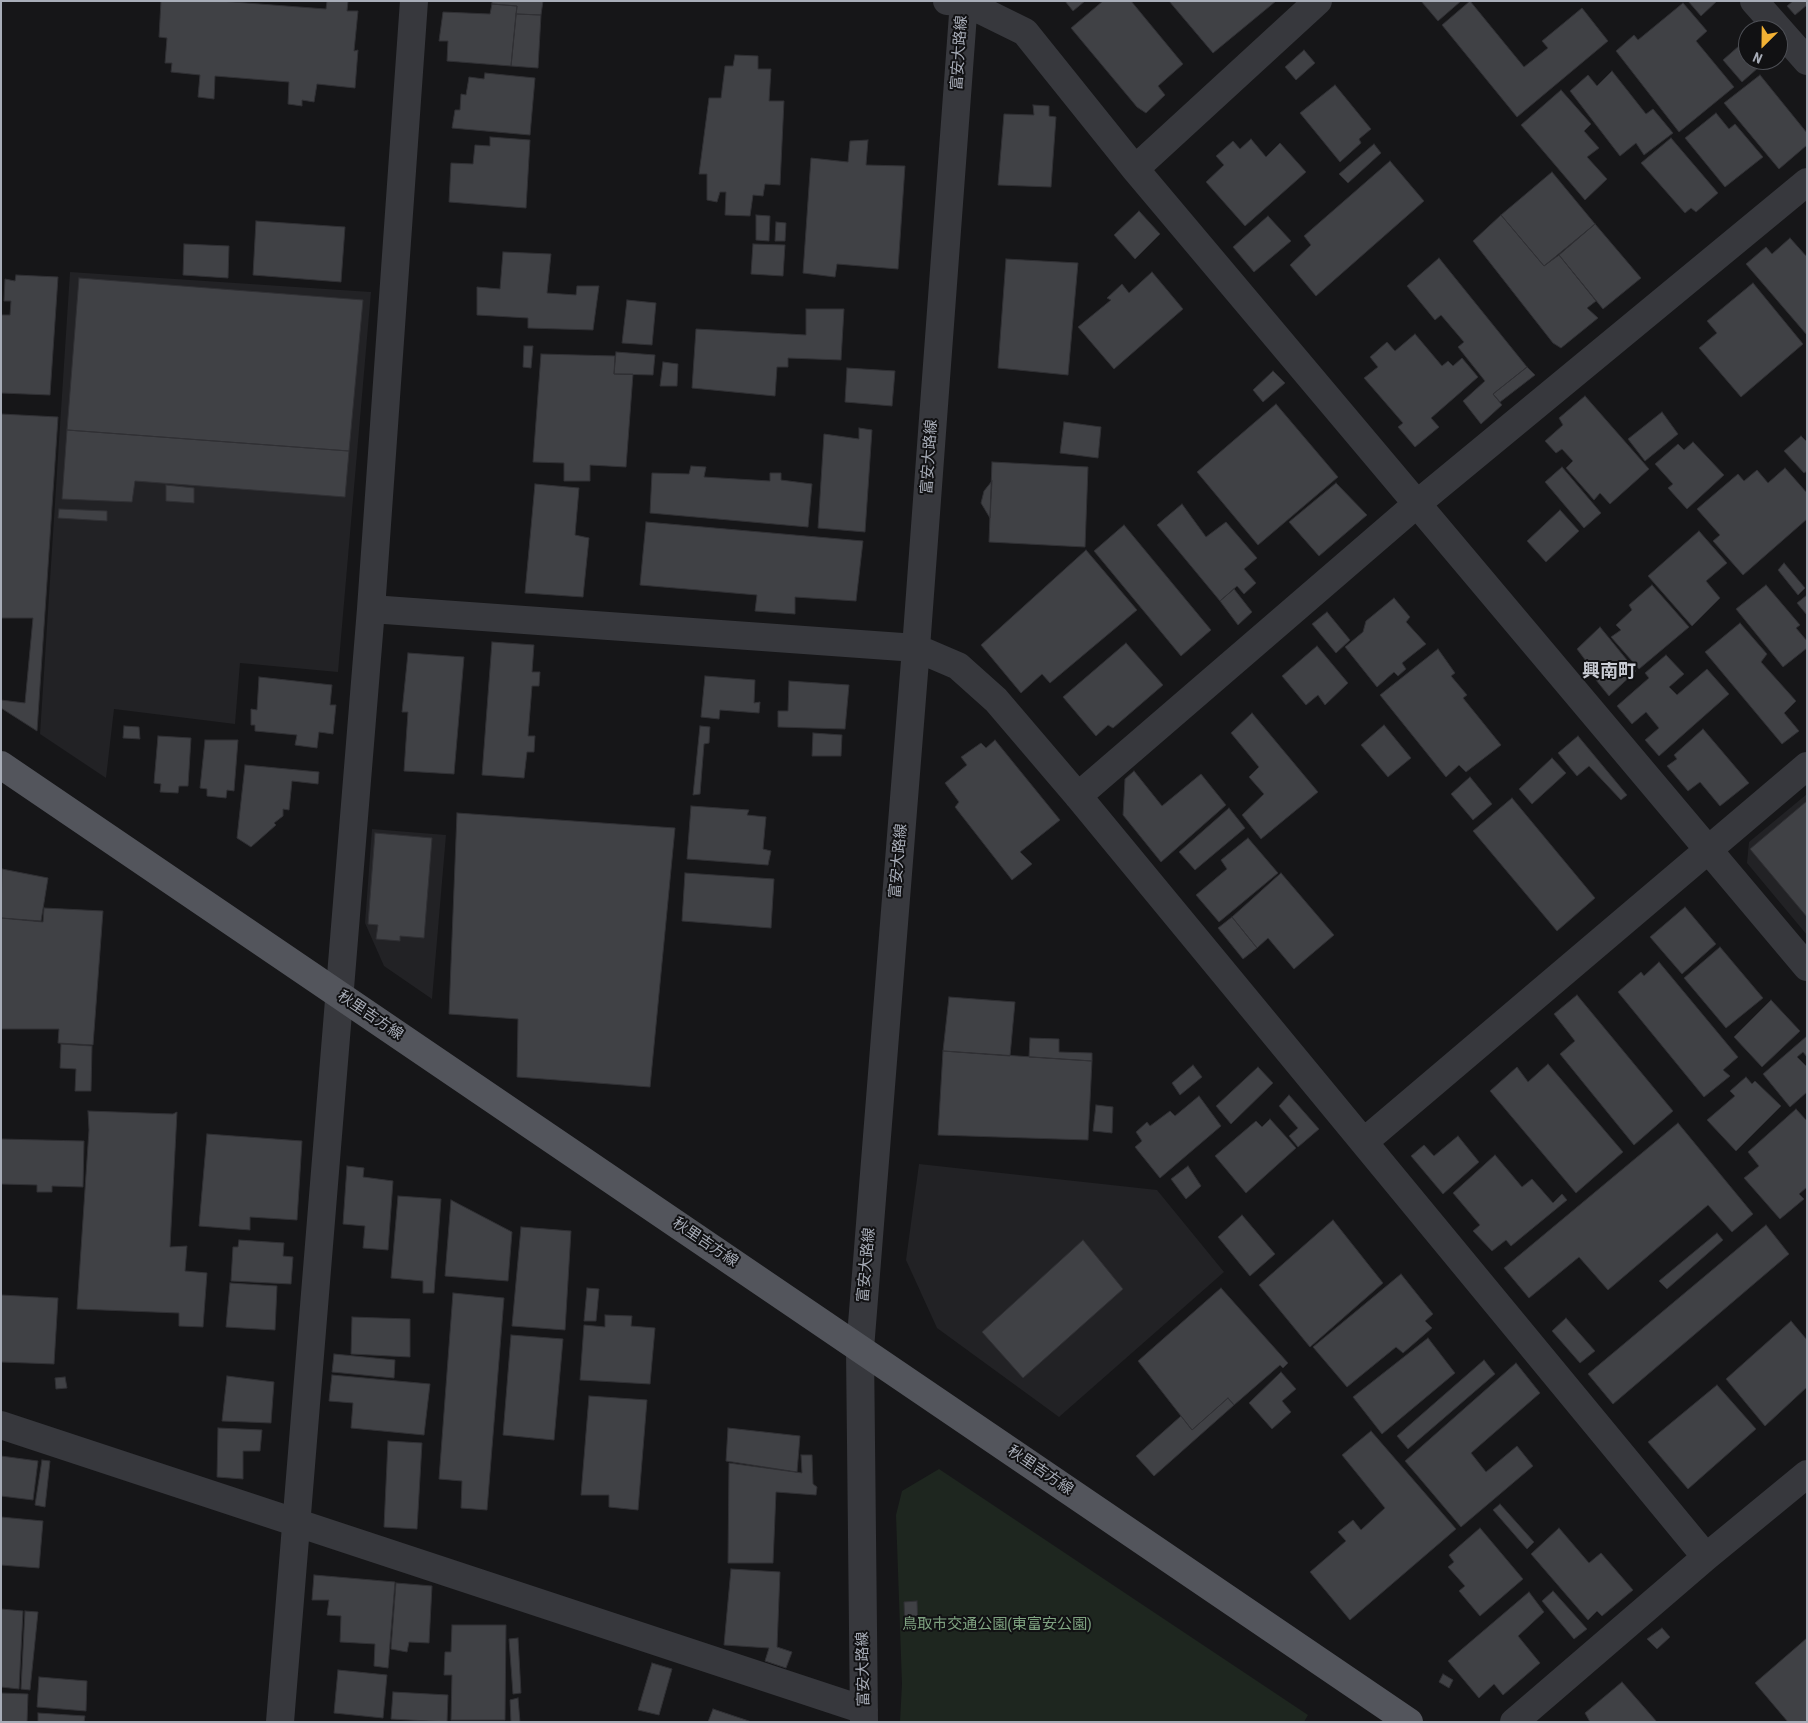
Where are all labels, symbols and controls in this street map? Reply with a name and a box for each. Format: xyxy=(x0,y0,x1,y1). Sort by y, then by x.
street label: 富安大路線 xyxy=(948,15,972,91)
north arrow xyxy=(1738,20,1788,70)
text: N xyxy=(1750,49,1765,67)
street label: 富安大路線 xyxy=(918,419,942,495)
district label: 興南町 xyxy=(1582,661,1636,683)
street label: 富安大路線 xyxy=(887,823,911,899)
street label: 秋里吉方線 xyxy=(334,988,406,1044)
street label: 秋里吉方線 xyxy=(669,1215,741,1271)
street label: 富安大路線 xyxy=(855,1227,879,1303)
street label: 秋里吉方線 xyxy=(1004,1443,1076,1499)
park label: 鳥取市交通公園(東富安公園) xyxy=(902,1616,1092,1634)
street label: 富安大路線 xyxy=(854,1631,874,1707)

